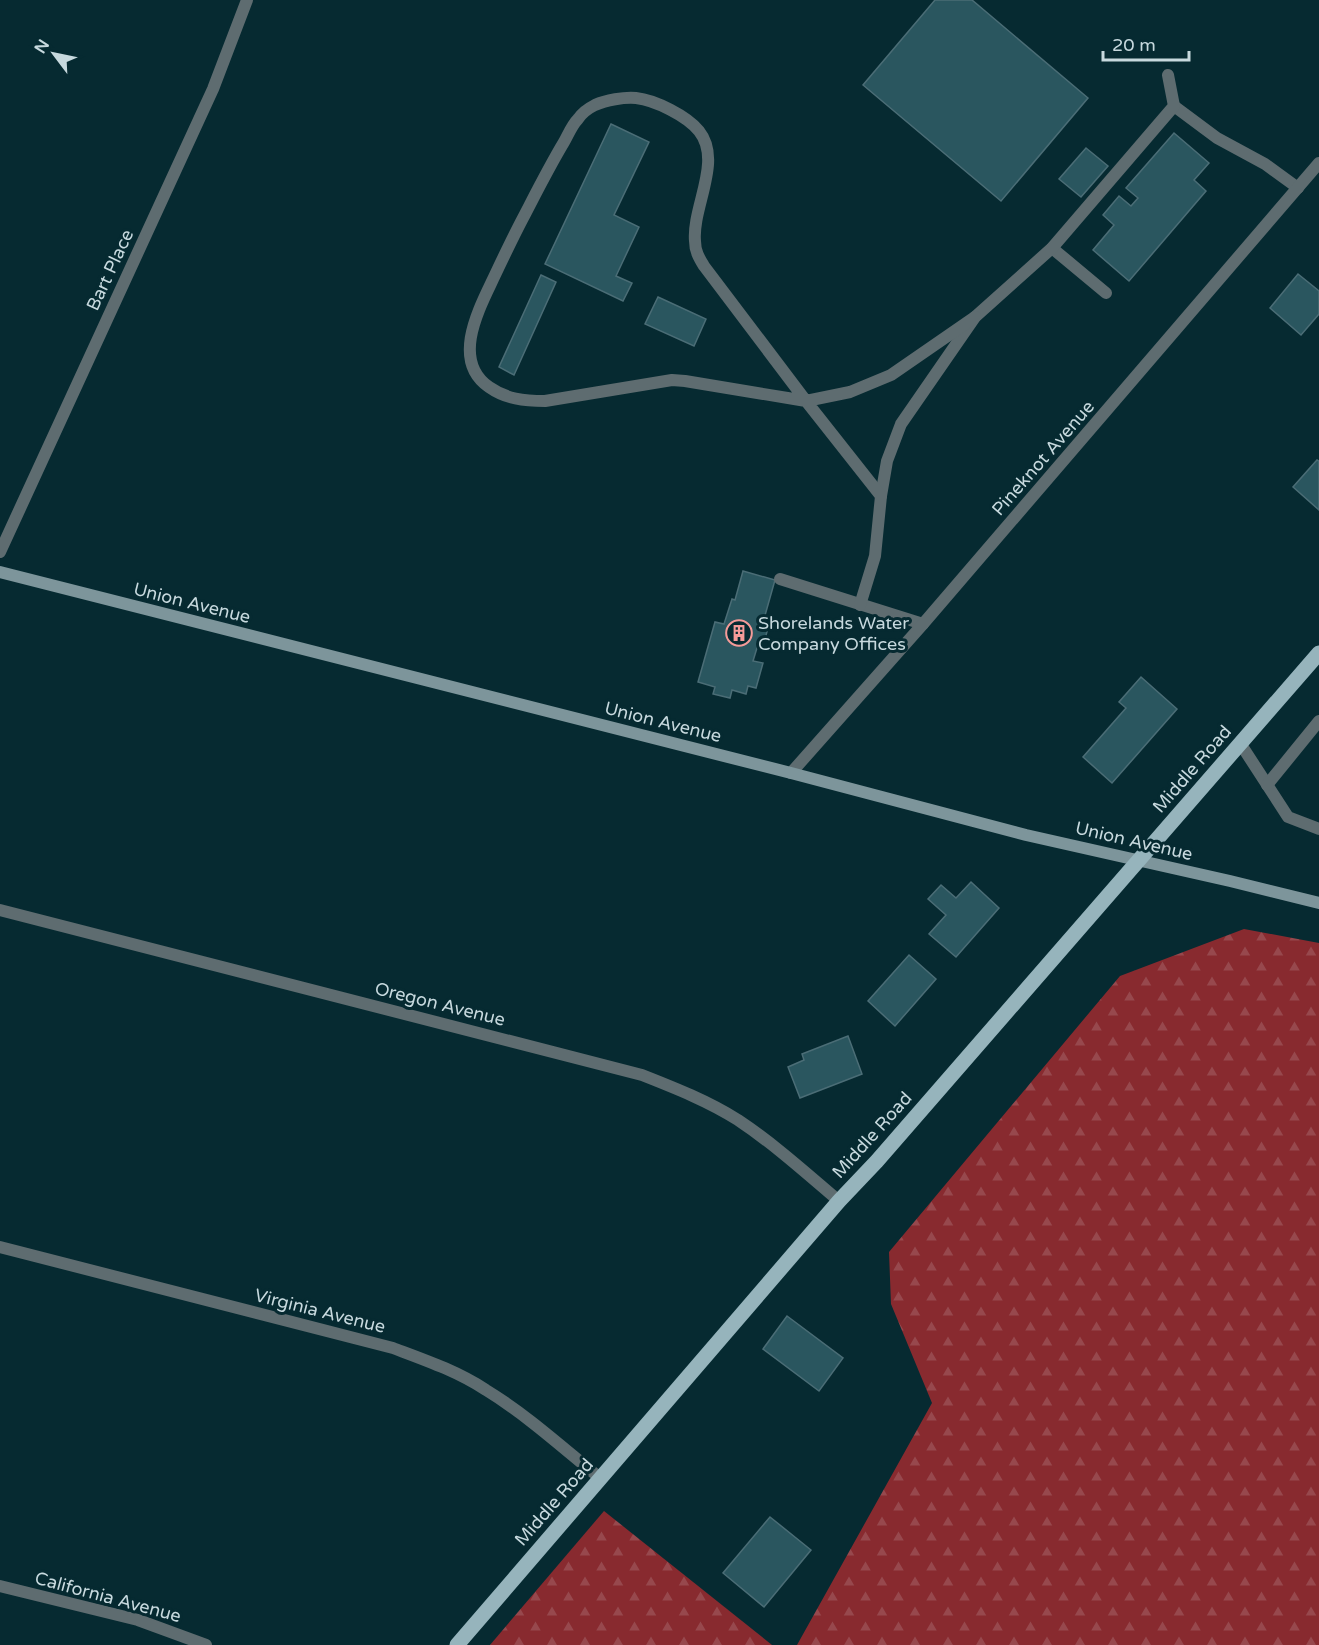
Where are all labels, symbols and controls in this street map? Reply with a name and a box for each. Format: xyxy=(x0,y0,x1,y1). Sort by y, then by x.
north arrow xyxy=(24,24,84,84)
scale bar xyxy=(1103,24,1188,62)
text: 20 m xyxy=(1112,34,1156,56)
text: N xyxy=(30,36,54,57)
street label: Bart Place xyxy=(82,226,138,314)
street label: Pineknot Avenue xyxy=(987,396,1099,520)
street label: Union Avenue xyxy=(131,578,253,628)
place label: Shorelands Water Company Offices xyxy=(758,612,909,655)
building icon: Shorelands Water Company Offices xyxy=(724,618,754,648)
street label: Union Avenue xyxy=(602,697,724,747)
street label: Middle Road xyxy=(1148,721,1236,817)
street label: Union Avenue xyxy=(1073,817,1195,865)
street label: Oregon Avenue xyxy=(373,977,507,1031)
street label: Middle Road xyxy=(827,1087,917,1183)
street label: Virginia Avenue xyxy=(252,1284,388,1338)
street label: Middle Road xyxy=(510,1454,598,1550)
street label: California Avenue xyxy=(32,1567,184,1627)

